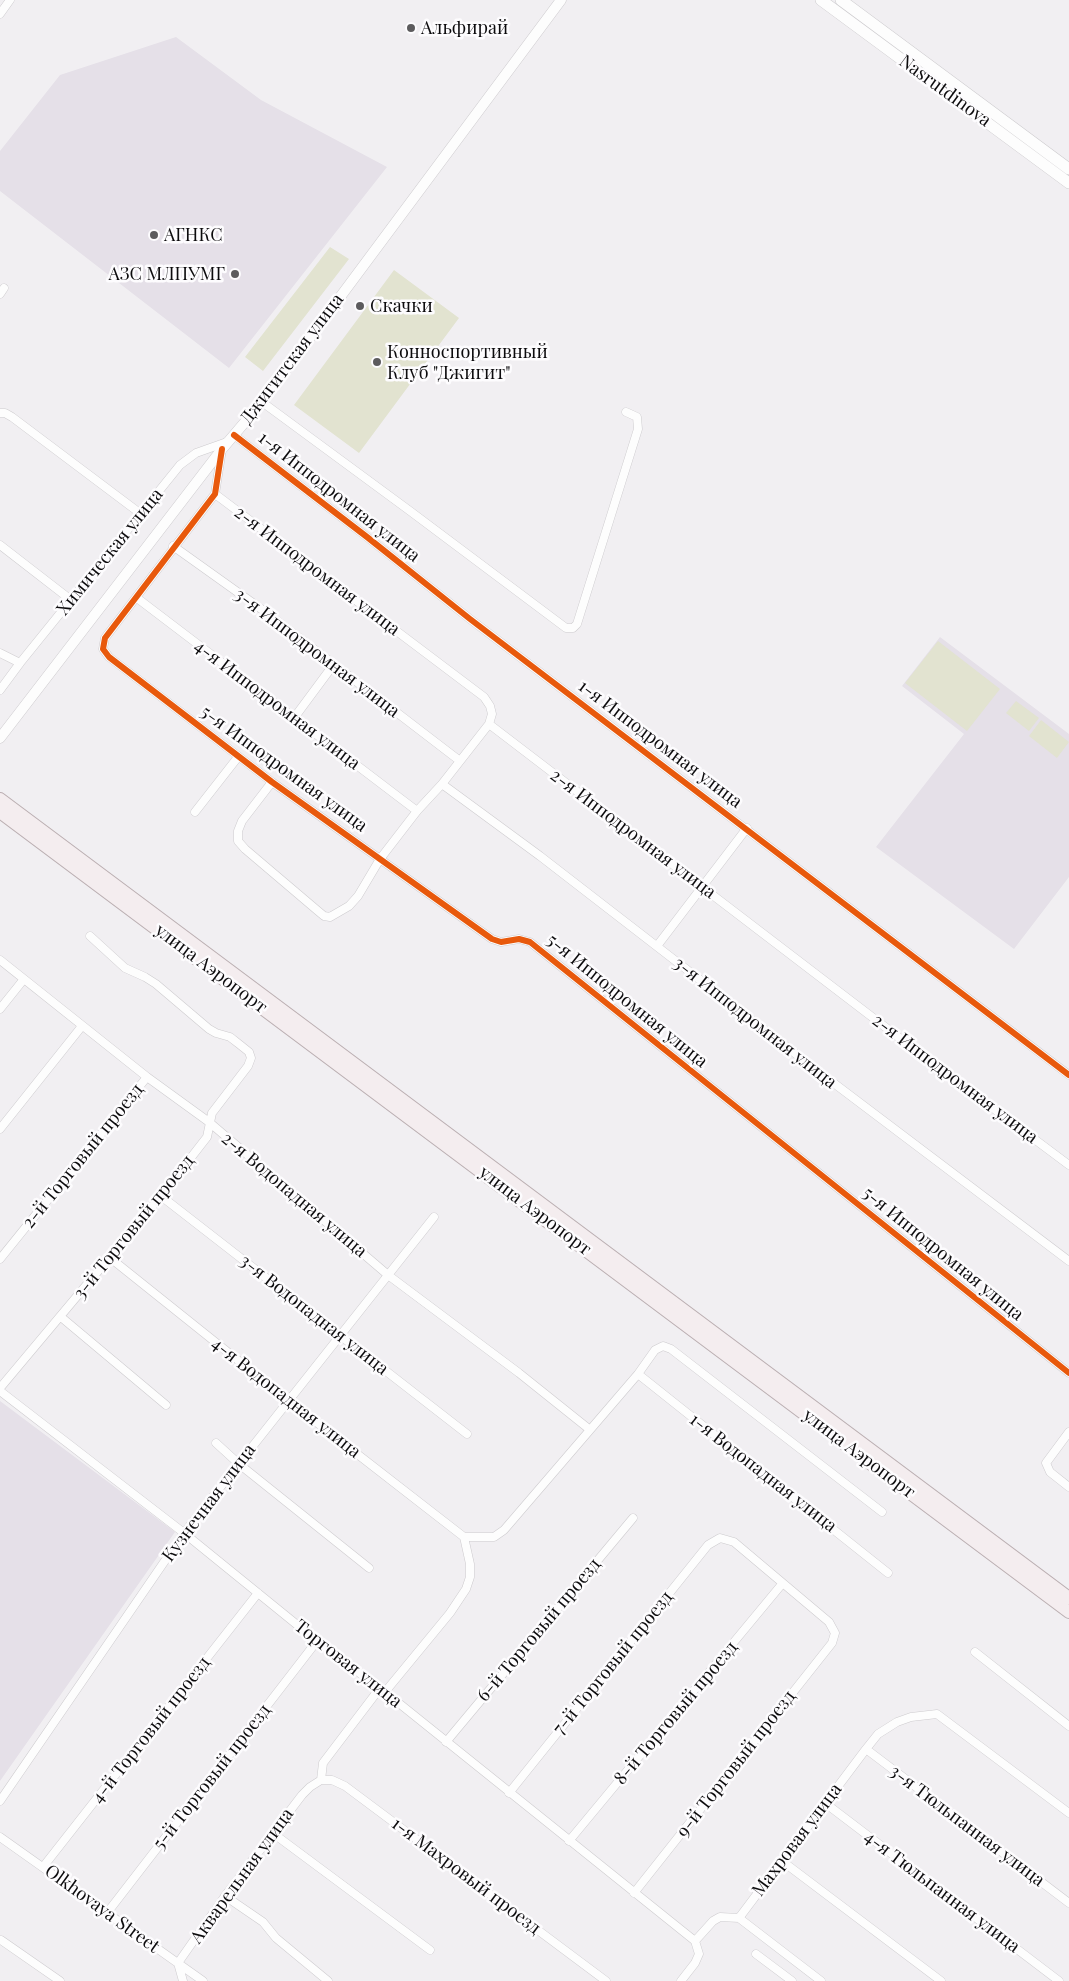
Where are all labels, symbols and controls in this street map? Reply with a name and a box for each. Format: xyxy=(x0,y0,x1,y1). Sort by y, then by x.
place label: Альфирай xyxy=(421,17,508,39)
marker: Альфирай xyxy=(405,22,417,34)
street label: Nasrutdinova xyxy=(895,51,995,131)
place label: АГНКС xyxy=(164,224,223,246)
marker: АГНКС xyxy=(148,229,160,241)
place label: АЗС МЛПУМГ xyxy=(108,263,225,285)
marker: АЗС МЛПУМГ xyxy=(229,268,241,280)
street label: Джигитская улица xyxy=(236,289,348,429)
place label: Скачки xyxy=(370,295,433,317)
marker: Скачки xyxy=(354,300,366,312)
place label: Конноспортивный Клуб "Джигит" xyxy=(387,341,548,384)
marker: Конноспортивный Клуб "Джигит" xyxy=(371,356,383,368)
street label: 1-я Ипподромная улица xyxy=(254,427,424,567)
street label: Химическая улица xyxy=(52,484,168,620)
street label: 2-я Ипподромная улица xyxy=(230,502,404,640)
street label: 3-я Ипподромная улица xyxy=(230,584,404,722)
street label: 4-я Ипподромная улица xyxy=(190,636,364,774)
street label: 1-я Ипподромная улица xyxy=(574,675,746,813)
street label: 5-я Ипподромная улица xyxy=(197,701,371,837)
street label: 2-я Ипподромная улица xyxy=(546,765,720,903)
street label: улица Аэропорт xyxy=(151,920,271,1018)
street label: 5-я Ипподромная улица xyxy=(542,929,712,1073)
street label: 3-я Ипподромная улица xyxy=(669,953,841,1093)
street label: 2-я Ипподромная улица xyxy=(868,1010,1042,1148)
street label: 2-й Торговый проезд xyxy=(18,1079,148,1233)
street label: 2-я Водопадная улица xyxy=(217,1128,371,1262)
street label: 3-й Торговый проезд xyxy=(69,1151,199,1303)
street label: улица Аэропорт xyxy=(475,1162,595,1260)
street label: 5-я Ипподромная улица xyxy=(858,1182,1028,1326)
street label: 3-я Водопадная улица xyxy=(235,1250,393,1380)
street label: 4-я Водопадная улица xyxy=(207,1333,365,1463)
street label: улица Аэропорт xyxy=(799,1405,919,1503)
street label: 1-я Водопадная улица xyxy=(685,1409,841,1537)
street label: Кузнечная улица xyxy=(158,1440,260,1566)
street label: 6-й Торговый проезд xyxy=(473,1554,605,1706)
street label: 7-й Торговый проезд xyxy=(549,1587,677,1739)
street label: Торговая улица xyxy=(290,1615,406,1713)
street label: 8-й Торговый проезд xyxy=(610,1637,742,1789)
street label: 4-й Торговый проезд xyxy=(87,1652,215,1808)
street label: 9-й Торговый проезд xyxy=(672,1686,800,1842)
street label: 5-й Торговый проезд xyxy=(148,1700,276,1854)
street label: 3-я Тюльпанная улица xyxy=(885,1761,1049,1891)
street label: Махровая улица xyxy=(748,1779,846,1901)
street label: Акварельная улица xyxy=(186,1804,298,1948)
street label: 1-я Махровый проезд xyxy=(387,1813,545,1939)
street label: 4-я Тюльпанная улица xyxy=(860,1826,1024,1958)
street label: Olkhovaya Street xyxy=(41,1860,163,1958)

